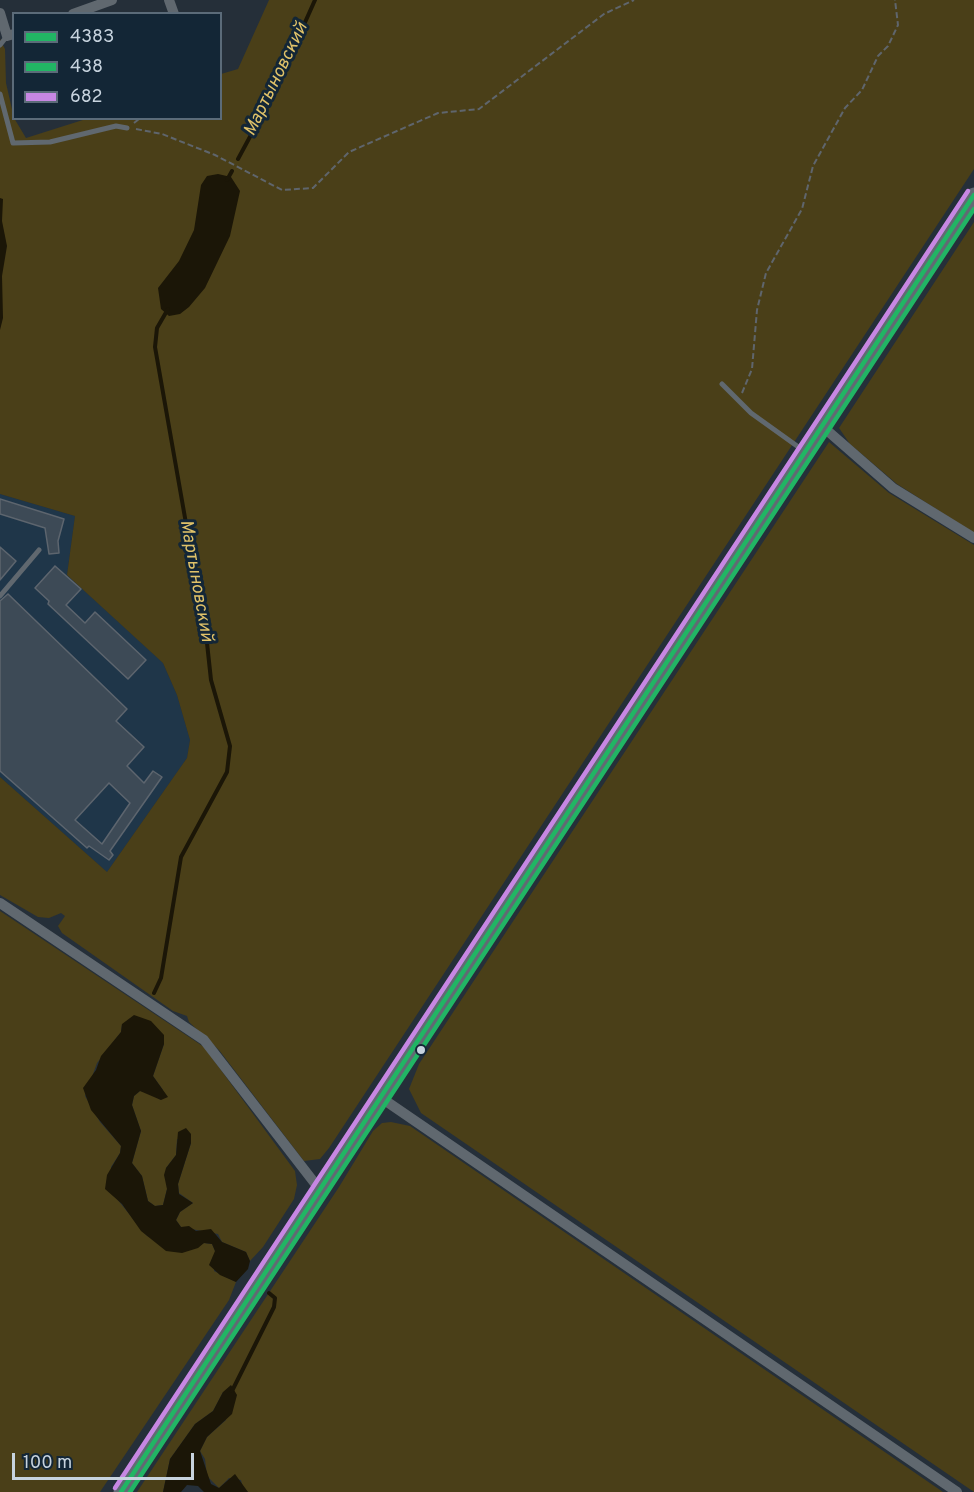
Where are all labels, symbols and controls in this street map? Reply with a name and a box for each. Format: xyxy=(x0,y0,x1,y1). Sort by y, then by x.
legend xyxy=(12,12,222,120)
water label: Мартыновский xyxy=(240,20,314,140)
text: 438З xyxy=(70,26,114,49)
text: 438 xyxy=(70,56,103,79)
text: 682 xyxy=(70,86,102,109)
water label: Мартыновский xyxy=(174,518,216,644)
unlabelled marker xyxy=(415,1044,427,1056)
scale bar xyxy=(15,1441,196,1479)
text: 100 m xyxy=(23,1452,72,1475)

